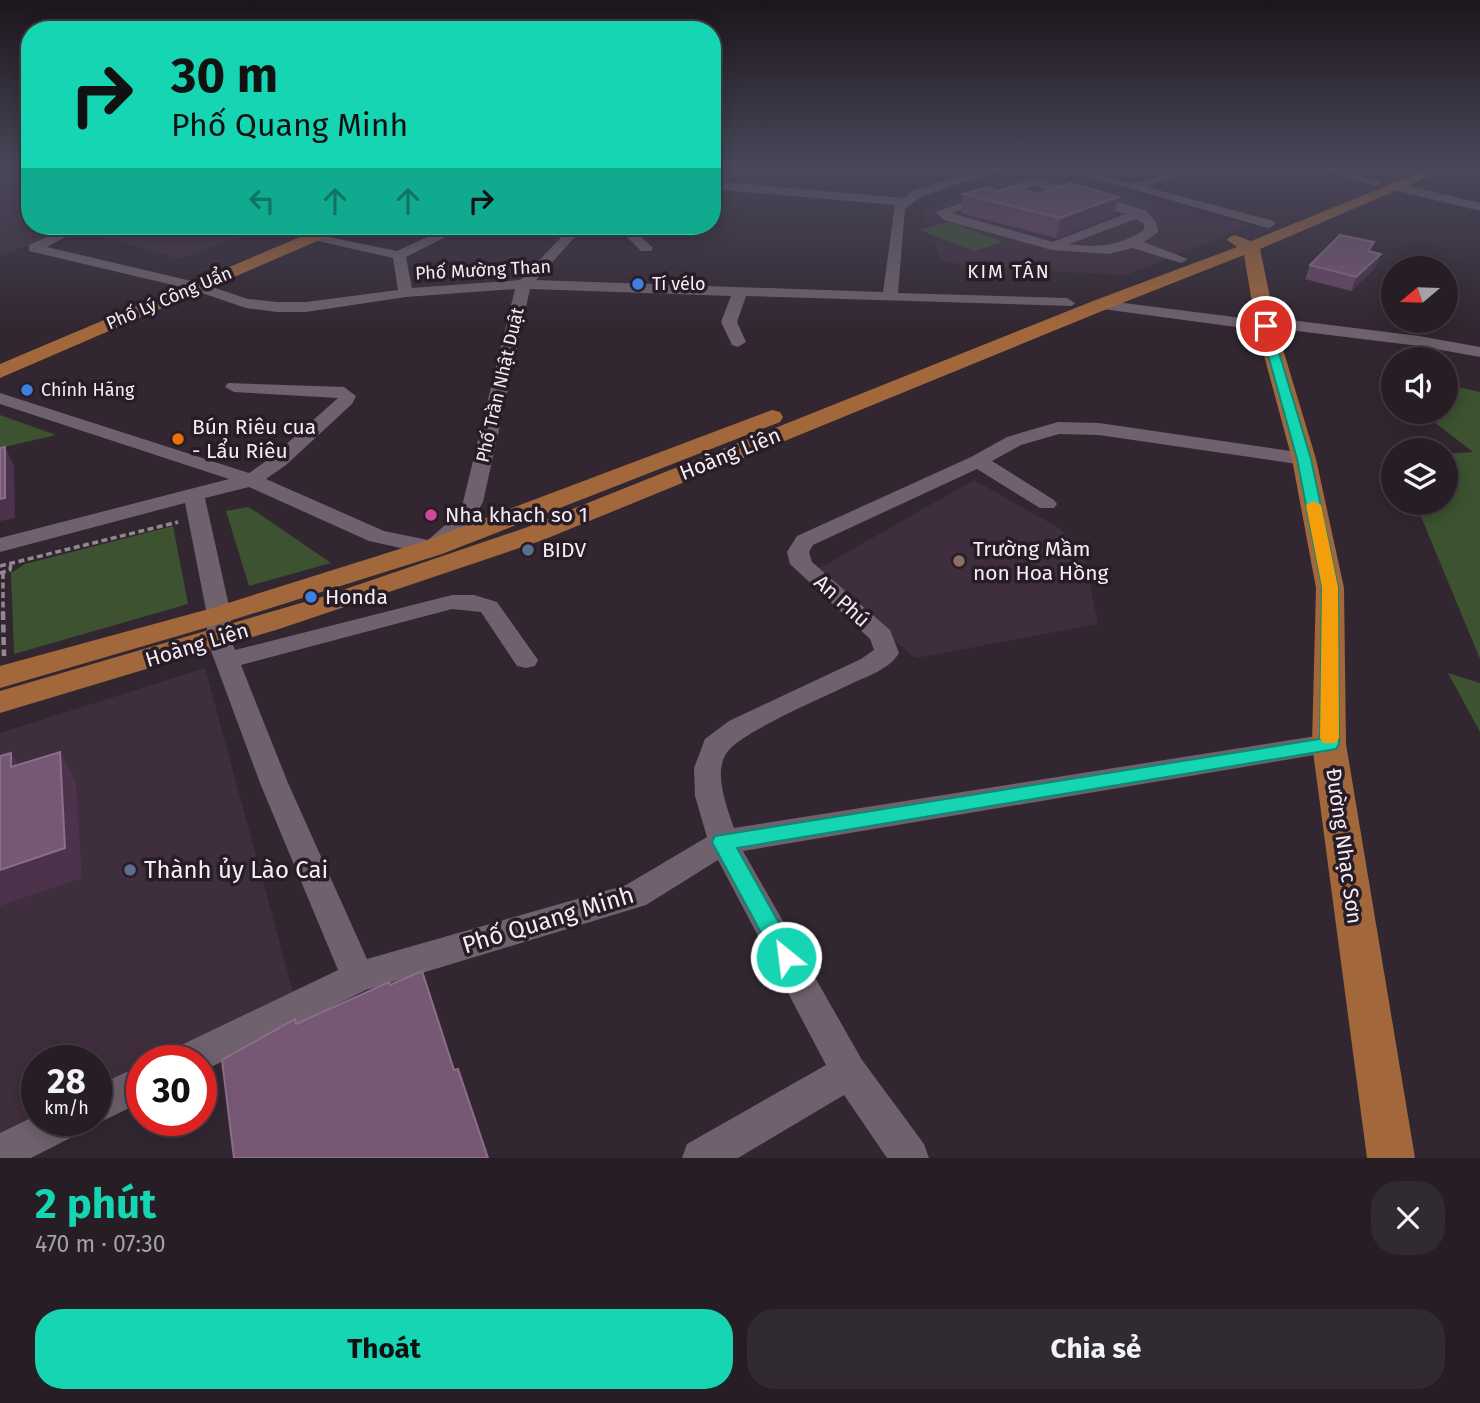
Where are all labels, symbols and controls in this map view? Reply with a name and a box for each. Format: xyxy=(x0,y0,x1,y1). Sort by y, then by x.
text: 30 m xyxy=(171,46,278,105)
icon: right xyxy=(56,49,147,140)
text: Phố Quang Minh xyxy=(171,106,408,144)
icon: left xyxy=(243,182,281,220)
icon: ahead xyxy=(316,182,354,220)
icon: ahead xyxy=(389,182,427,220)
icon: right xyxy=(462,182,500,220)
street label: Phố Mường Than xyxy=(415,255,551,285)
north arrow xyxy=(1381,256,1458,332)
map controls xyxy=(1381,256,1458,515)
district label: KIM TÂN xyxy=(967,260,1051,283)
street label: Phố Lý Công Uẩn xyxy=(102,261,235,334)
place label: Tí vélo xyxy=(652,273,705,295)
marker: Tí vélo xyxy=(630,276,646,292)
pin xyxy=(1236,296,1296,356)
street label: Phố Trần Nhật Duật xyxy=(471,305,529,465)
icon: arrive xyxy=(1247,307,1285,345)
button: sound xyxy=(1381,347,1458,424)
place label: Chính Hãng xyxy=(41,379,135,401)
marker: Chính Hãng xyxy=(19,382,35,398)
place label: Bún Riêu cua - Lẩu Riêu xyxy=(192,414,316,464)
street label: Hoàng Liên xyxy=(676,422,784,486)
marker: Bún Riêu cua - Lẩu Riêu xyxy=(170,431,186,447)
button: layers xyxy=(1381,438,1458,515)
place label: Nha khach so 1 xyxy=(445,502,588,528)
marker: Nha khach so 1 xyxy=(423,507,439,523)
place label: Trường Mầm non Hoa Hồng xyxy=(973,536,1109,586)
place label: BIDV xyxy=(542,537,586,563)
marker: BIDV xyxy=(520,542,536,558)
marker: Trường Mầm non Hoa Hồng xyxy=(951,553,967,569)
street label: An Phú xyxy=(809,569,875,633)
place label: Honda xyxy=(325,584,388,610)
marker: Honda xyxy=(303,589,319,605)
street label: Hoàng Liên xyxy=(142,617,252,673)
street label: Đường Nhạc Sơn xyxy=(1320,766,1368,926)
place label: Thành ủy Lào Cai xyxy=(144,856,328,884)
marker: Thành ủy Lào Cai xyxy=(122,862,138,878)
street label: Phố Quang Minh xyxy=(459,881,637,959)
position arrow xyxy=(749,920,823,994)
speed limit sign: 30 xyxy=(126,1045,217,1136)
text: 28 xyxy=(47,1060,86,1102)
text: km/h xyxy=(44,1097,89,1119)
text: 2 phút xyxy=(35,1179,156,1229)
button: close xyxy=(1371,1181,1445,1255)
text: 470 m · 07:30 xyxy=(35,1230,166,1258)
button: Thoát xyxy=(35,1309,733,1389)
button: Chia sẻ xyxy=(747,1309,1445,1389)

